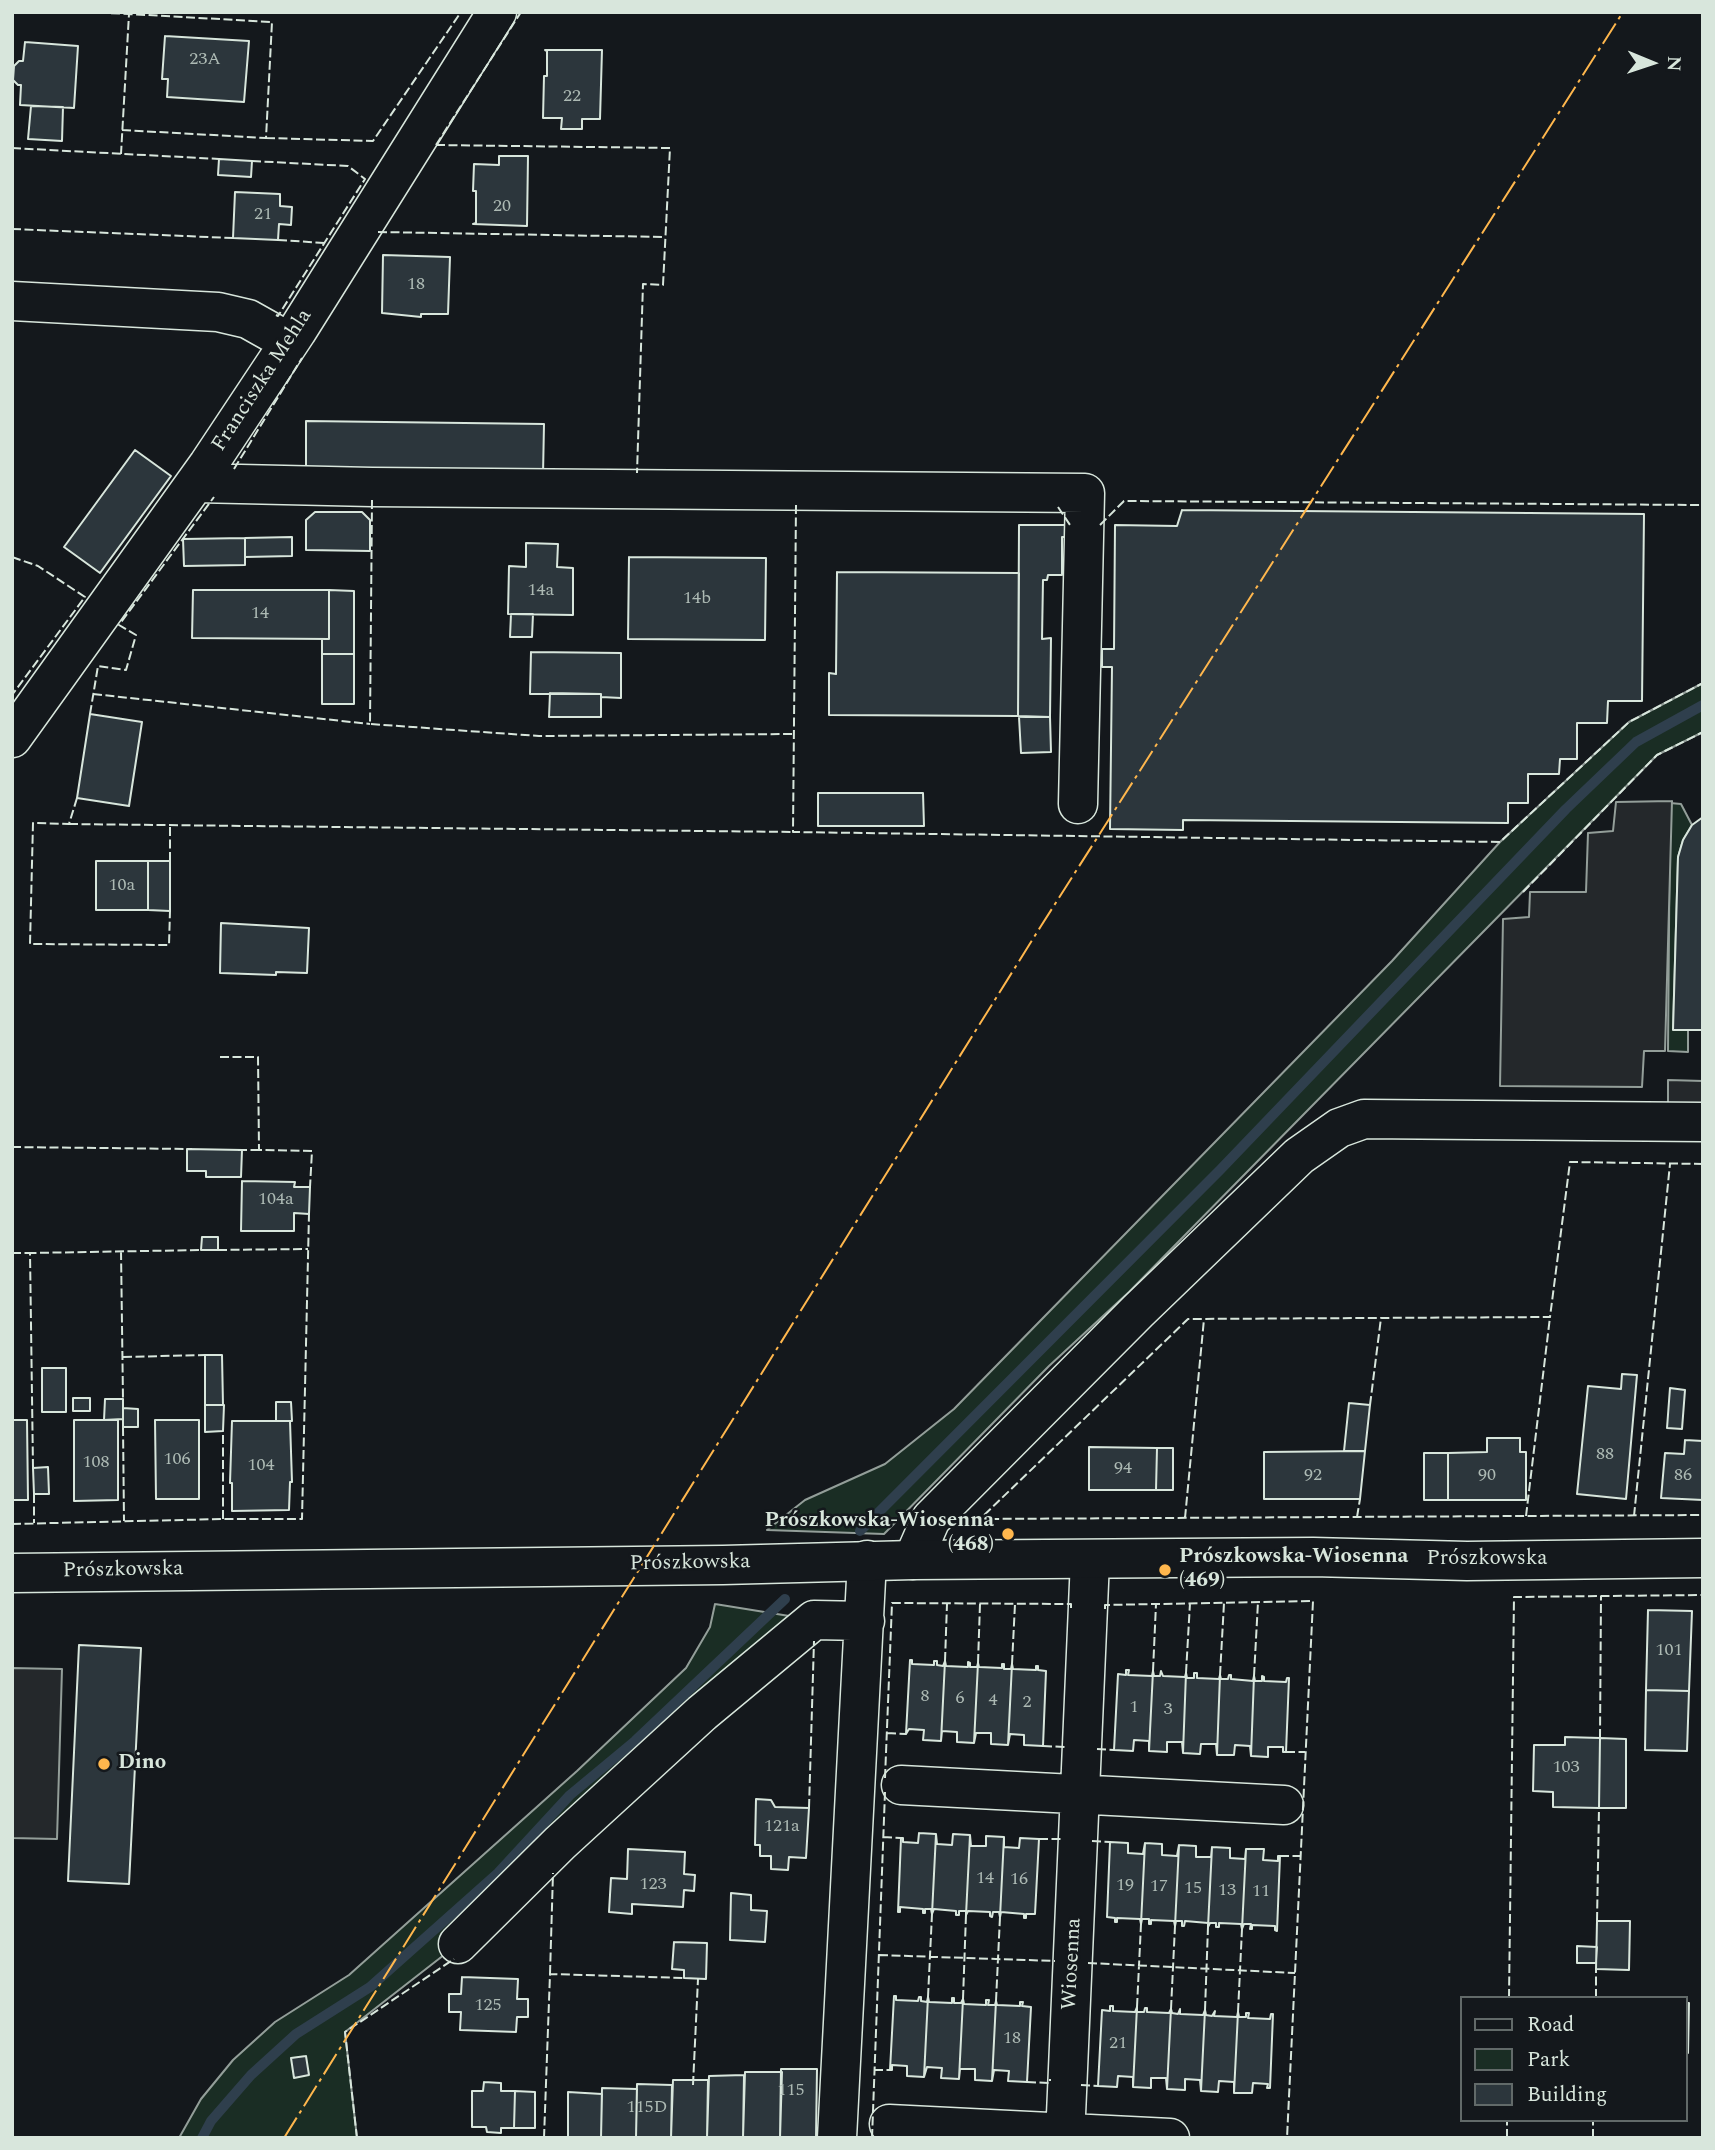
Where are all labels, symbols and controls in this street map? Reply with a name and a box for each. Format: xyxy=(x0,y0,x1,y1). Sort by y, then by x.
north arrow xyxy=(1617,28,1687,98)
house number: 23A xyxy=(189,49,221,71)
text: N xyxy=(1659,55,1688,72)
house number: 22 xyxy=(563,86,581,108)
house number: 20 xyxy=(493,196,511,218)
house number: 21 xyxy=(254,204,272,226)
house number: 18 xyxy=(407,274,425,296)
street label: Franciszka Mehla xyxy=(208,305,318,457)
house number: 14a xyxy=(528,580,554,602)
house number: 14b xyxy=(683,588,711,610)
house number: 14 xyxy=(251,603,269,625)
house number: 10a xyxy=(109,875,135,897)
house number: 104a xyxy=(258,1189,294,1211)
house number: 88 xyxy=(1596,1444,1614,1466)
house number: 106 xyxy=(164,1449,190,1471)
house number: 108 xyxy=(83,1452,109,1474)
house number: 104 xyxy=(248,1455,274,1477)
house number: 94 xyxy=(1114,1458,1132,1480)
house number: 92 xyxy=(1304,1465,1322,1487)
house number: 90 xyxy=(1478,1465,1496,1487)
house number: 86 xyxy=(1674,1465,1692,1487)
place label: Prószkowska-Wiosenna (468) xyxy=(765,1509,994,1559)
marker: Prószkowska-Wiosenna (468) xyxy=(1000,1526,1016,1542)
place label: Prószkowska-Wiosenna (469) xyxy=(1179,1545,1408,1595)
street label: Prószkowska xyxy=(1427,1547,1547,1573)
street label: Prószkowska xyxy=(629,1550,751,1578)
street label: Prószkowska xyxy=(62,1557,184,1585)
marker: Prószkowska-Wiosenna (469) xyxy=(1157,1562,1173,1578)
house number: 101 xyxy=(1656,1640,1682,1662)
house number: 8 xyxy=(921,1686,929,1708)
house number: 6 xyxy=(956,1688,964,1710)
house number: 4 xyxy=(989,1690,997,1712)
house number: 2 xyxy=(1023,1692,1031,1714)
house number: 1 xyxy=(1130,1697,1138,1719)
house number: 3 xyxy=(1164,1699,1172,1721)
place label: Dino xyxy=(118,1751,166,1777)
marker: Dino xyxy=(96,1756,112,1772)
house number: 103 xyxy=(1553,1757,1579,1779)
house number: 121a xyxy=(764,1816,800,1838)
house number: 14 xyxy=(976,1868,994,1890)
house number: 16 xyxy=(1010,1869,1028,1891)
house number: 123 xyxy=(640,1874,666,1896)
house number: 19 xyxy=(1116,1875,1134,1897)
house number: 17 xyxy=(1150,1876,1168,1898)
house number: 15 xyxy=(1184,1878,1202,1900)
house number: 13 xyxy=(1218,1880,1236,1902)
house number: 11 xyxy=(1252,1881,1270,1903)
street label: Wiosenna xyxy=(1058,1917,1088,2011)
house number: 125 xyxy=(475,1995,501,2017)
legend xyxy=(1460,1996,1687,2122)
text: Road xyxy=(1527,2009,1574,2041)
house number: 18 xyxy=(1003,2028,1021,2050)
house number: 21 xyxy=(1109,2033,1127,2055)
text: Park xyxy=(1527,2044,1570,2076)
text: Building xyxy=(1527,2079,1607,2111)
house number: 115 xyxy=(778,2080,804,2102)
house number: 115D xyxy=(627,2097,667,2119)

